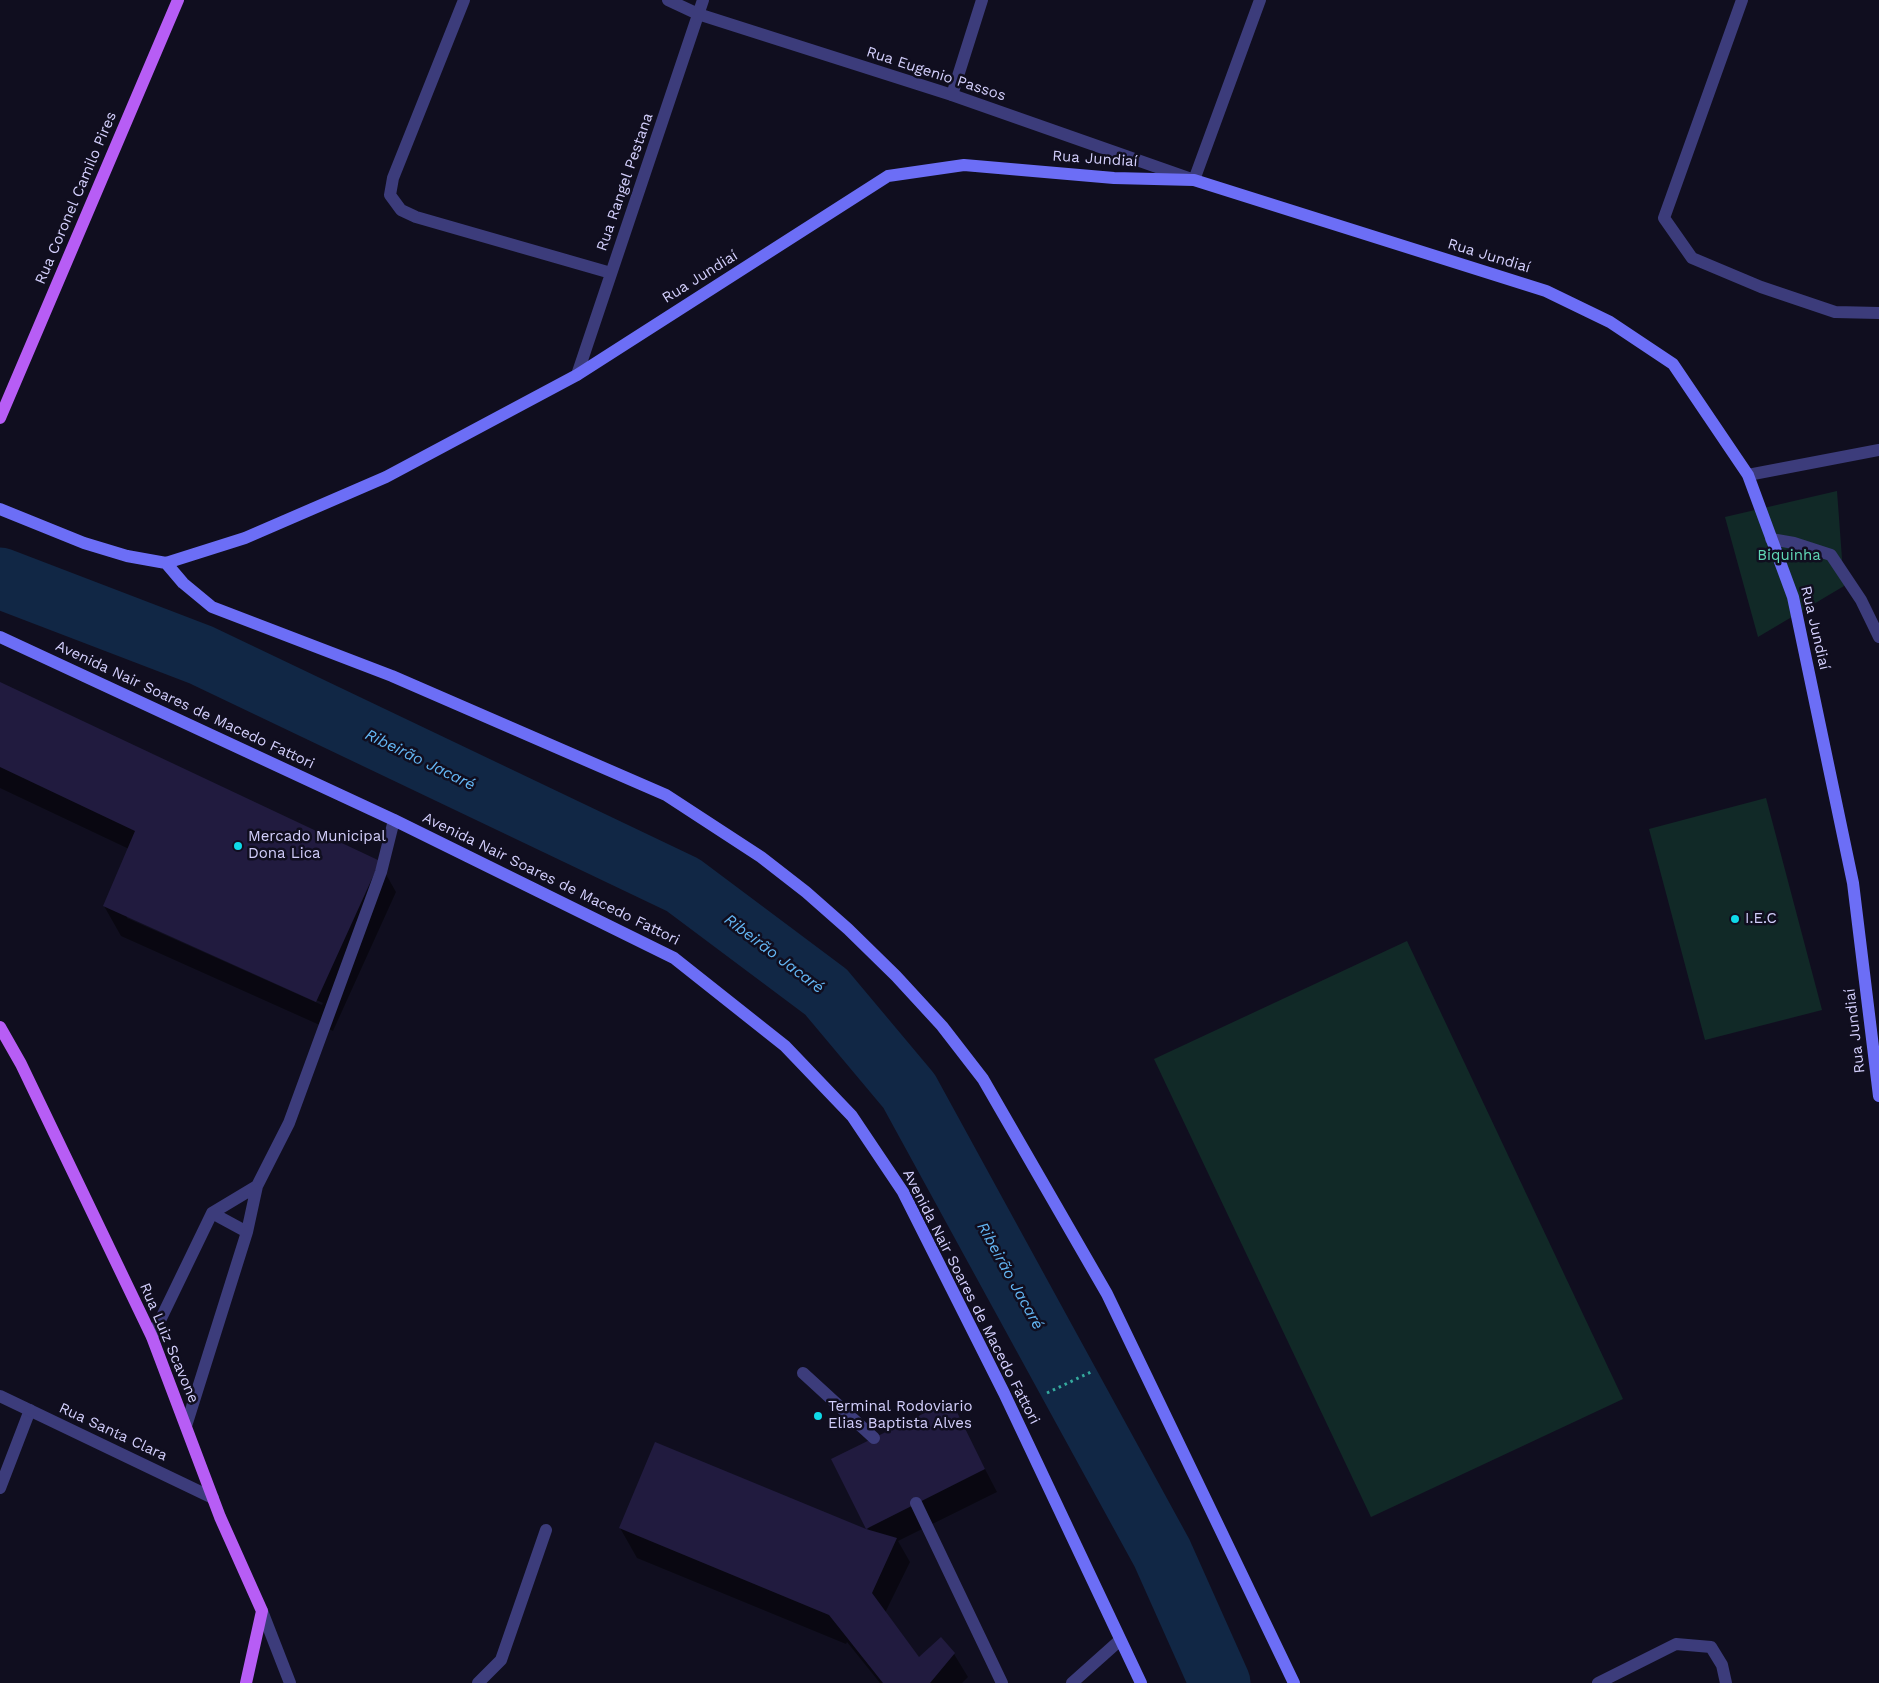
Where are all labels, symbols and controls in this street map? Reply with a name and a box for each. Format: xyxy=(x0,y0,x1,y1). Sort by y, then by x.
street label: Rua Eugenio Passos xyxy=(864,43,1008,105)
street label: Rua Coronel Camilo Pires xyxy=(31,109,121,287)
street label: Rua Rangel Pestana xyxy=(593,111,657,253)
street label: Rua Jundiaí xyxy=(1052,147,1138,171)
street label: Rua Jundiaí xyxy=(1446,235,1532,277)
street label: Rua Jundiaí xyxy=(659,247,741,307)
park label: Biquinha xyxy=(1757,547,1821,565)
street label: Rua Jundiaí xyxy=(1797,584,1833,672)
street label: Avenida Nair Soares de Macedo Fattori xyxy=(53,637,317,773)
water label: Ribeirão Jacaré xyxy=(362,725,478,795)
street label: Avenida Nair Soares de Macedo Fattori xyxy=(420,809,682,949)
place label: Mercado Municipal Dona Lica xyxy=(248,828,386,863)
marker: Mercado Municipal Dona Lica xyxy=(232,840,244,852)
water label: Ribeirão Jacaré xyxy=(720,910,828,998)
place label: I.E.C xyxy=(1745,910,1777,928)
marker: I.E.C xyxy=(1729,913,1741,925)
street label: Rua Jundiaí xyxy=(1841,988,1869,1074)
street label: Avenida Nair Soares de Macedo Fattori xyxy=(899,1167,1043,1427)
water label: Ribeirão Jacaré xyxy=(972,1219,1048,1333)
street label: Rua Luiz Scavone xyxy=(136,1280,202,1406)
place label: Terminal Rodoviario Elias Baptista Alves xyxy=(828,1398,972,1433)
street label: Rua Santa Clara xyxy=(56,1399,170,1465)
marker: Terminal Rodoviario Elias Baptista Alves xyxy=(812,1410,824,1422)

